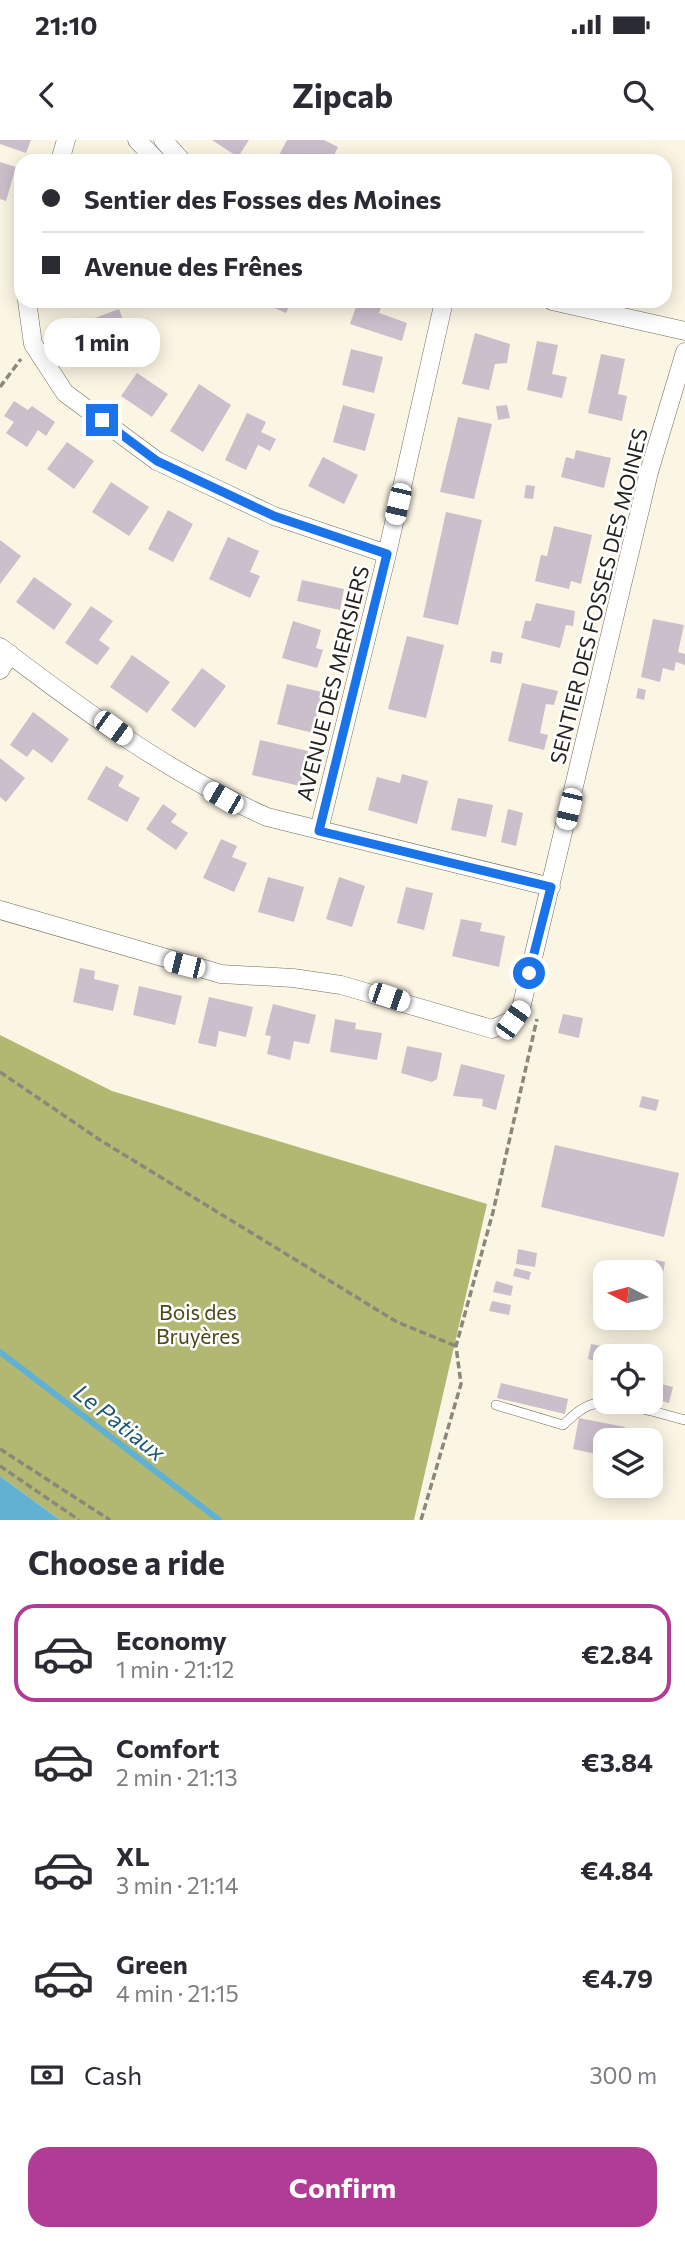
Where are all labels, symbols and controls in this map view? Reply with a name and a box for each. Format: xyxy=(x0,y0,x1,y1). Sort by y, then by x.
text: 21:10 xyxy=(35,9,97,40)
text: Zipcab xyxy=(292,75,393,115)
icon: back xyxy=(28,76,66,114)
icon: search xyxy=(619,76,657,114)
text: Sentier des Fosses des Moines xyxy=(84,183,441,214)
text: Avenue des Frênes xyxy=(84,250,303,281)
callout: 1 min xyxy=(44,318,160,368)
text: 1 min xyxy=(75,328,129,356)
route end xyxy=(86,404,118,436)
street label: SENTIER DES FOSSES DES MOINES xyxy=(544,426,652,766)
car xyxy=(384,481,413,527)
street label: AVENUE DES MERISIERS xyxy=(291,563,373,803)
car xyxy=(90,707,137,749)
car xyxy=(200,778,247,818)
car xyxy=(555,786,584,832)
car xyxy=(162,950,207,980)
route start xyxy=(513,957,545,989)
car xyxy=(366,980,413,1014)
car xyxy=(493,997,534,1043)
north arrow xyxy=(593,1260,663,1330)
map controls xyxy=(593,1260,663,1498)
park label: Bois des Bruyères xyxy=(156,1299,240,1348)
button: locate xyxy=(593,1344,663,1414)
water label: Le Patiaux xyxy=(69,1378,172,1467)
button: layers xyxy=(593,1428,663,1498)
text: Choose a ride xyxy=(28,1542,225,1582)
icon: car xyxy=(32,1622,95,1685)
text: Economy xyxy=(116,1624,227,1655)
text: €2.84 xyxy=(581,1638,653,1669)
text: 1 min · 21:12 xyxy=(116,1655,234,1683)
icon: car xyxy=(32,1730,95,1793)
text: Comfort xyxy=(116,1732,219,1763)
text: €3.84 xyxy=(581,1746,653,1777)
text: 2 min · 21:13 xyxy=(116,1763,238,1791)
icon: car xyxy=(32,1838,95,1901)
text: XL xyxy=(116,1840,150,1871)
text: €4.84 xyxy=(580,1854,653,1885)
text: 3 min · 21:14 xyxy=(116,1871,239,1899)
icon: car xyxy=(32,1946,95,2009)
text: Green xyxy=(116,1948,188,1979)
text: €4.79 xyxy=(582,1962,653,1993)
text: 4 min · 21:15 xyxy=(116,1979,239,2007)
icon: cash xyxy=(28,2056,66,2094)
text: Cash xyxy=(84,2059,142,2090)
text: 300 m xyxy=(589,2061,657,2089)
button: Confirm xyxy=(28,2147,657,2227)

